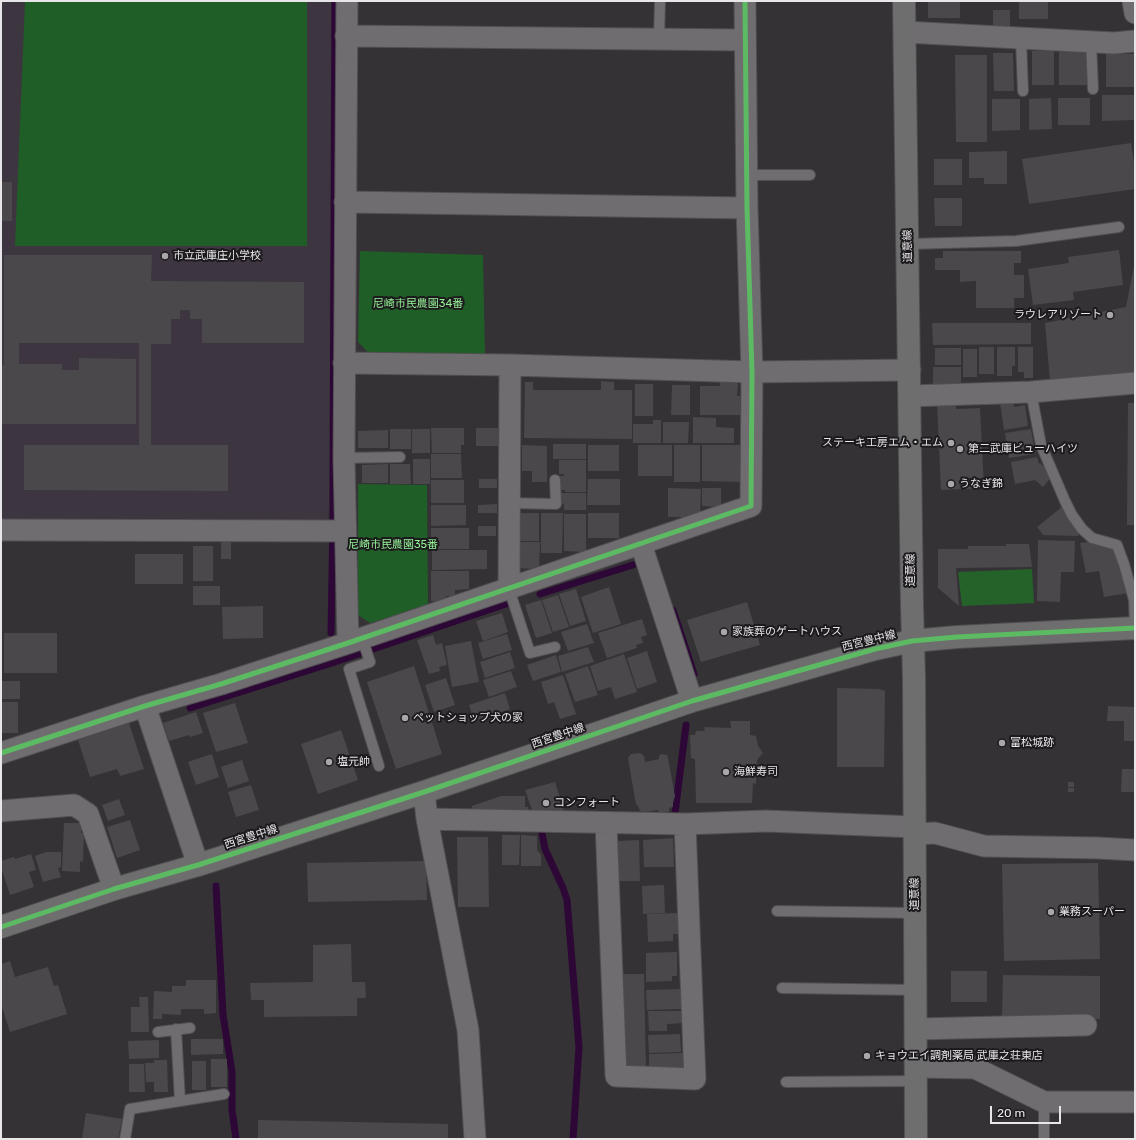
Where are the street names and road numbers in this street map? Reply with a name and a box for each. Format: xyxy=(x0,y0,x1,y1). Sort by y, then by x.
street label: 道意線 xyxy=(901,229,915,263)
street label: 道意線 xyxy=(904,554,918,586)
street label: 西宮豊中線 xyxy=(841,628,897,654)
street label: 西宮豊中線 xyxy=(530,721,586,751)
street label: 西宮豊中線 xyxy=(223,822,279,852)
street label: 道意線 xyxy=(908,878,922,910)

